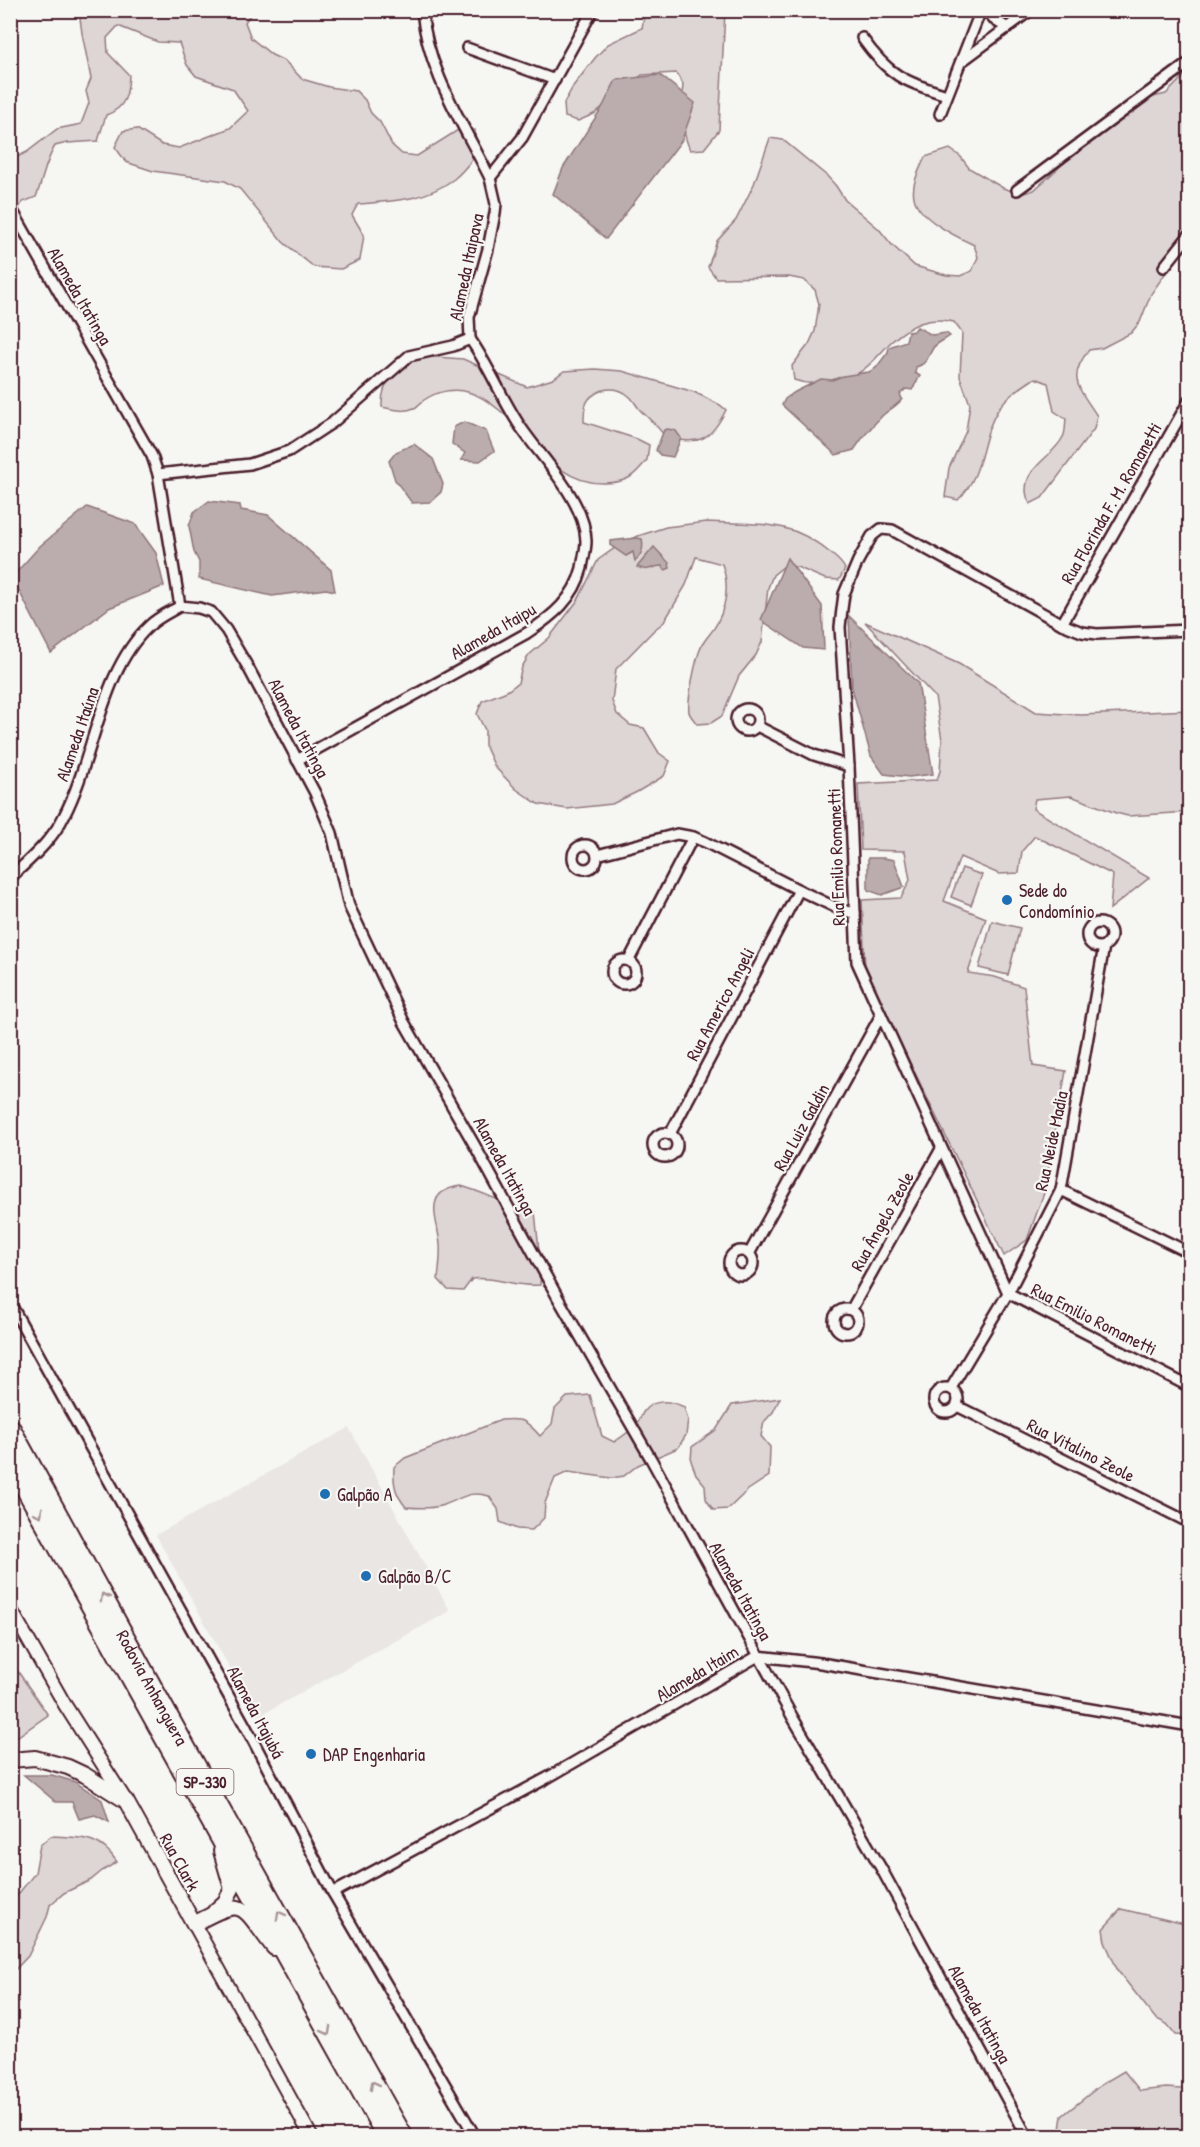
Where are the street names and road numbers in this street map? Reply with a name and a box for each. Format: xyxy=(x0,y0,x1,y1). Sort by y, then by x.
street label: Alameda Itaipava xyxy=(442,211,490,323)
street label: Alameda Itatinga xyxy=(42,242,118,350)
street label: Rua Florinda F. M. Romanetti xyxy=(1055,418,1167,588)
street label: Alameda Itaipu xyxy=(446,597,540,665)
street label: Alameda Itatinga xyxy=(262,674,336,782)
street label: Alameda Itaúna xyxy=(49,684,105,784)
street label: Rua Emilio Romanetti xyxy=(821,788,851,926)
street label: Rua Americo Angeli xyxy=(680,943,760,1065)
street label: Rua Luiz Galdin xyxy=(767,1079,835,1175)
street label: Rua Neide Madia xyxy=(1028,1089,1074,1193)
street label: Alameda Itatinga xyxy=(468,1112,542,1220)
street label: Rua Ângelo Zeole xyxy=(844,1167,920,1275)
street label: Rua Emilio Romanetti xyxy=(1027,1277,1161,1361)
street label: Rua Vitalino Zeole xyxy=(1023,1412,1139,1488)
street label: Alameda Itatinga xyxy=(704,1537,778,1645)
street label: Rodovia Anhanguera xyxy=(111,1625,195,1750)
street label: Alameda Itaim xyxy=(651,1639,743,1707)
street label: Alameda Itajubá xyxy=(221,1661,291,1763)
road number: SP-330 xyxy=(176,1769,234,1795)
street label: Rua Clark xyxy=(154,1829,206,1896)
street label: Alameda Itatinga xyxy=(943,1960,1017,2068)

